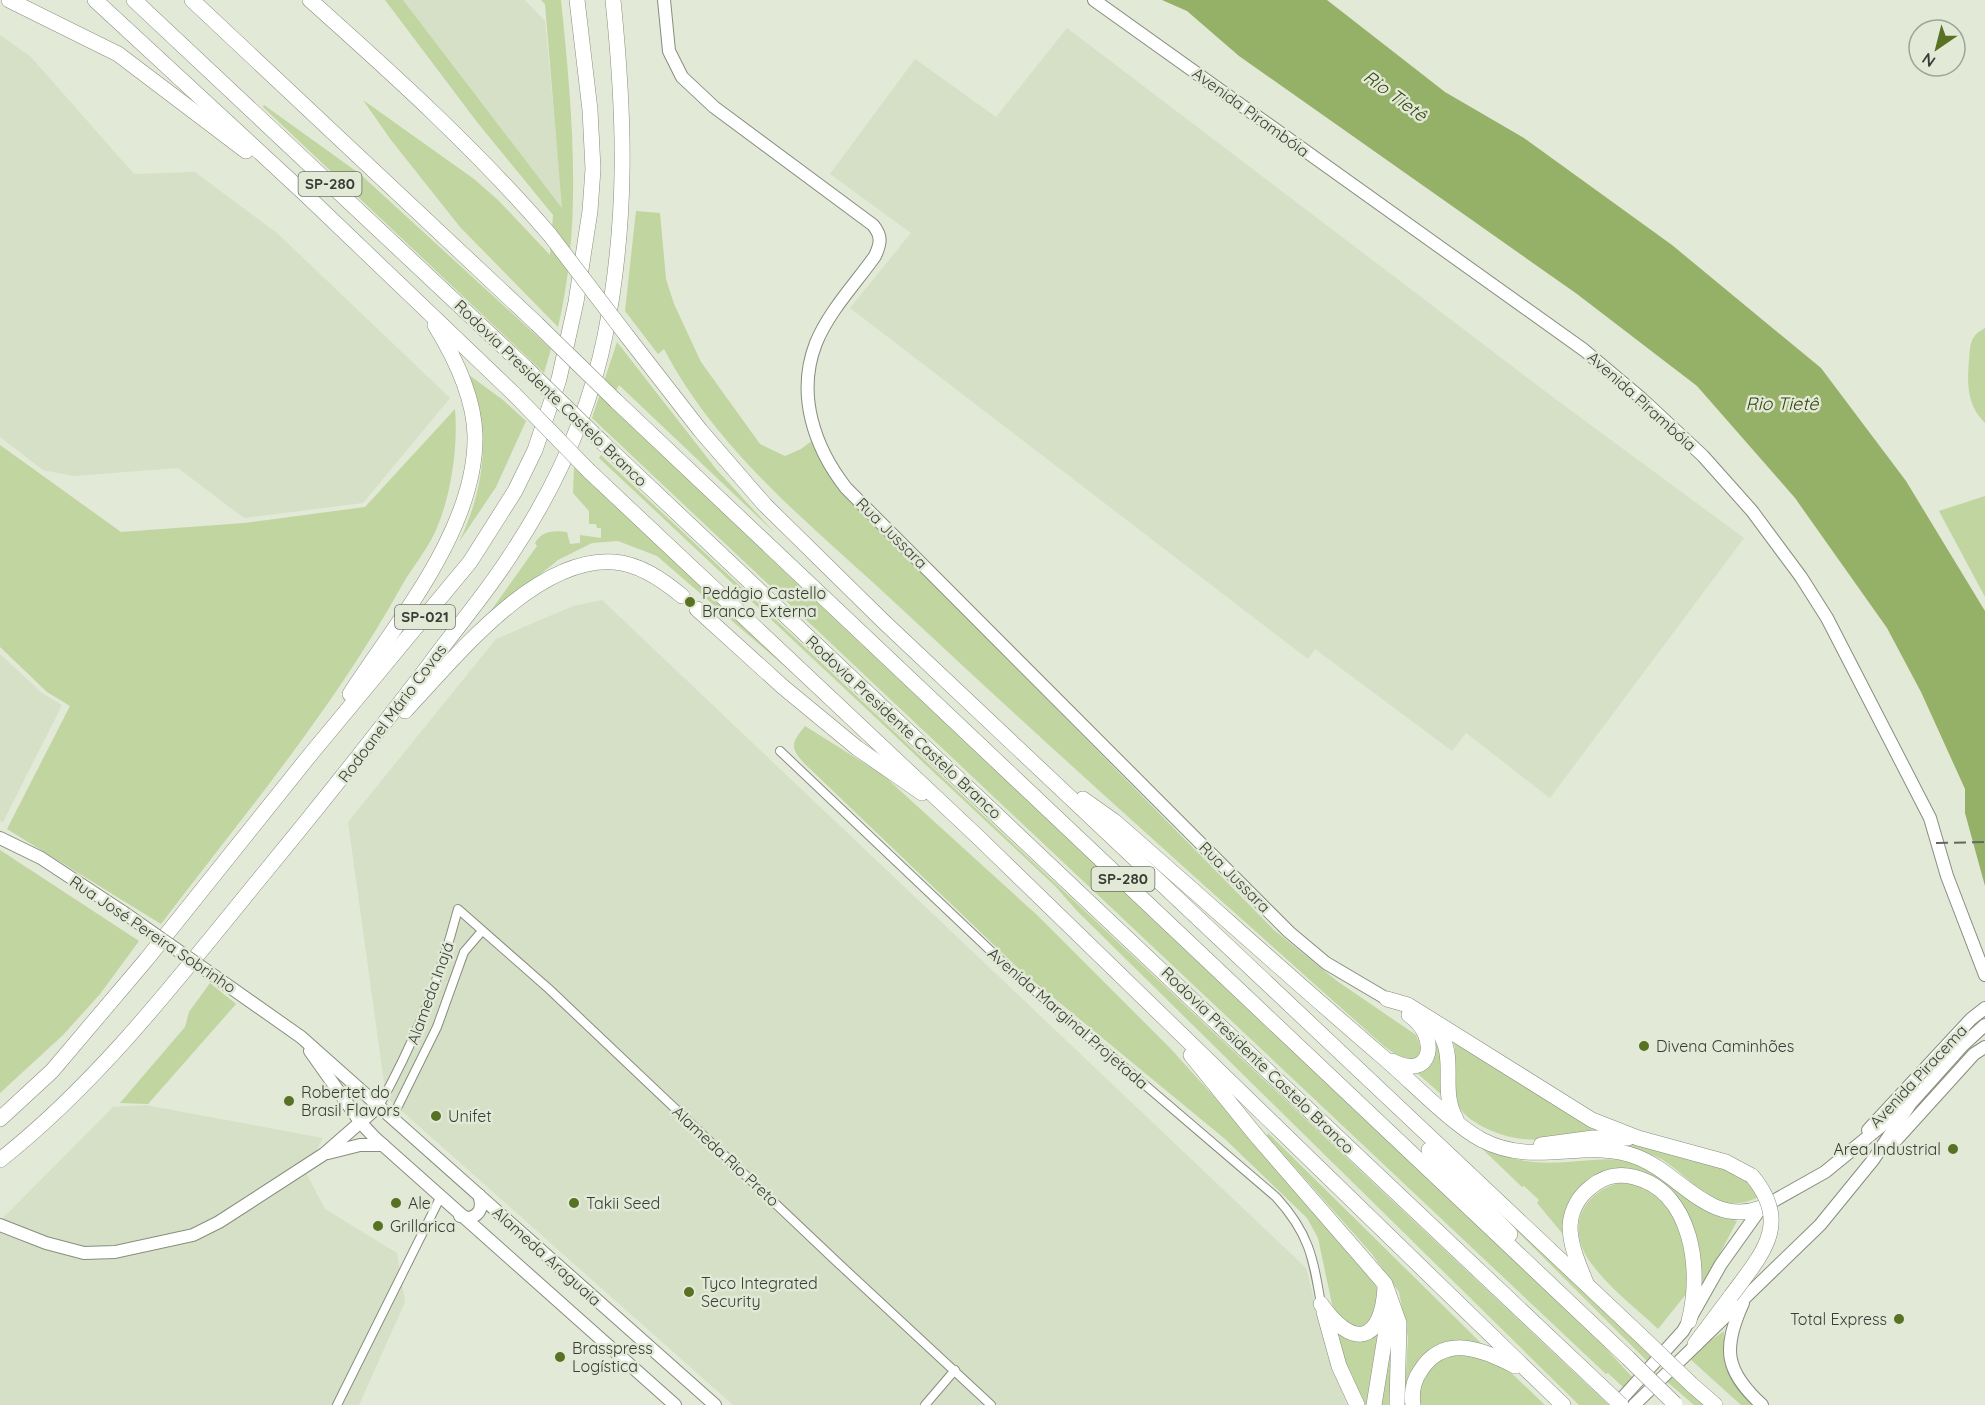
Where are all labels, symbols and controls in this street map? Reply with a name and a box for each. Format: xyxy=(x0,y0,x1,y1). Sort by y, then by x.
north arrow xyxy=(1907,18,1967,78)
text: N xyxy=(1918,49,1939,72)
street label: Avenida Pirambóia xyxy=(1189,63,1313,161)
water label: Rio Tietê xyxy=(1359,65,1432,127)
road number: SP-280 xyxy=(298,172,362,196)
street label: Rodovia Presidente Castelo Branco xyxy=(450,295,652,491)
street label: Avenida Pirambóia xyxy=(1583,347,1701,455)
water label: Rio Tietê xyxy=(1746,392,1819,415)
street label: Rua Jussara xyxy=(852,493,932,573)
place label: Pedágio Castello Branco Externa xyxy=(702,583,826,621)
marker: Pedágio Castello Branco Externa xyxy=(683,595,697,609)
road number: SP-021 xyxy=(395,605,455,629)
street label: Rodovia Presidente Castelo Branco xyxy=(802,631,1006,823)
street label: Rodoanel Mário Covas xyxy=(333,640,451,786)
street label: Rua Jussara xyxy=(1195,837,1275,917)
road number: SP-280 xyxy=(1092,867,1154,891)
street label: Rua José Pereira Sobrinho xyxy=(66,871,240,997)
street label: Alameda Inajá xyxy=(402,939,458,1047)
street label: Avenida Marginal Projetada xyxy=(984,943,1152,1093)
street label: Rodovia Presidente Castelo Branco xyxy=(1157,962,1359,1158)
street label: Avenida Piracema xyxy=(1865,1020,1971,1132)
place label: Divena Caminhões xyxy=(1656,1036,1794,1056)
marker: Divena Caminhões xyxy=(1637,1039,1651,1053)
place label: Robertet do Brasil Flavors xyxy=(301,1082,400,1120)
marker: Robertet do Brasil Flavors xyxy=(282,1094,296,1108)
street label: Alameda Rio Preto xyxy=(668,1101,784,1211)
place label: Unifet xyxy=(448,1106,492,1126)
marker: Unifet xyxy=(429,1109,443,1123)
place label: Area Industrial xyxy=(1833,1139,1941,1159)
marker: Area Industrial xyxy=(1946,1142,1960,1156)
place label: Ale xyxy=(408,1193,431,1213)
place label: Takii Seed xyxy=(586,1193,660,1213)
marker: Ale xyxy=(389,1196,403,1210)
marker: Takii Seed xyxy=(567,1196,581,1210)
street label: Alameda Araguaia xyxy=(489,1202,605,1310)
place label: Grillarica xyxy=(390,1216,455,1236)
marker: Grillarica xyxy=(371,1219,385,1233)
place label: Tyco Integrated Security xyxy=(701,1273,818,1311)
marker: Tyco Integrated Security xyxy=(682,1285,696,1299)
place label: Total Express xyxy=(1790,1309,1887,1329)
marker: Total Express xyxy=(1892,1312,1906,1326)
place label: Brasspress Logística xyxy=(572,1338,653,1376)
marker: Brasspress Logística xyxy=(553,1350,567,1364)

